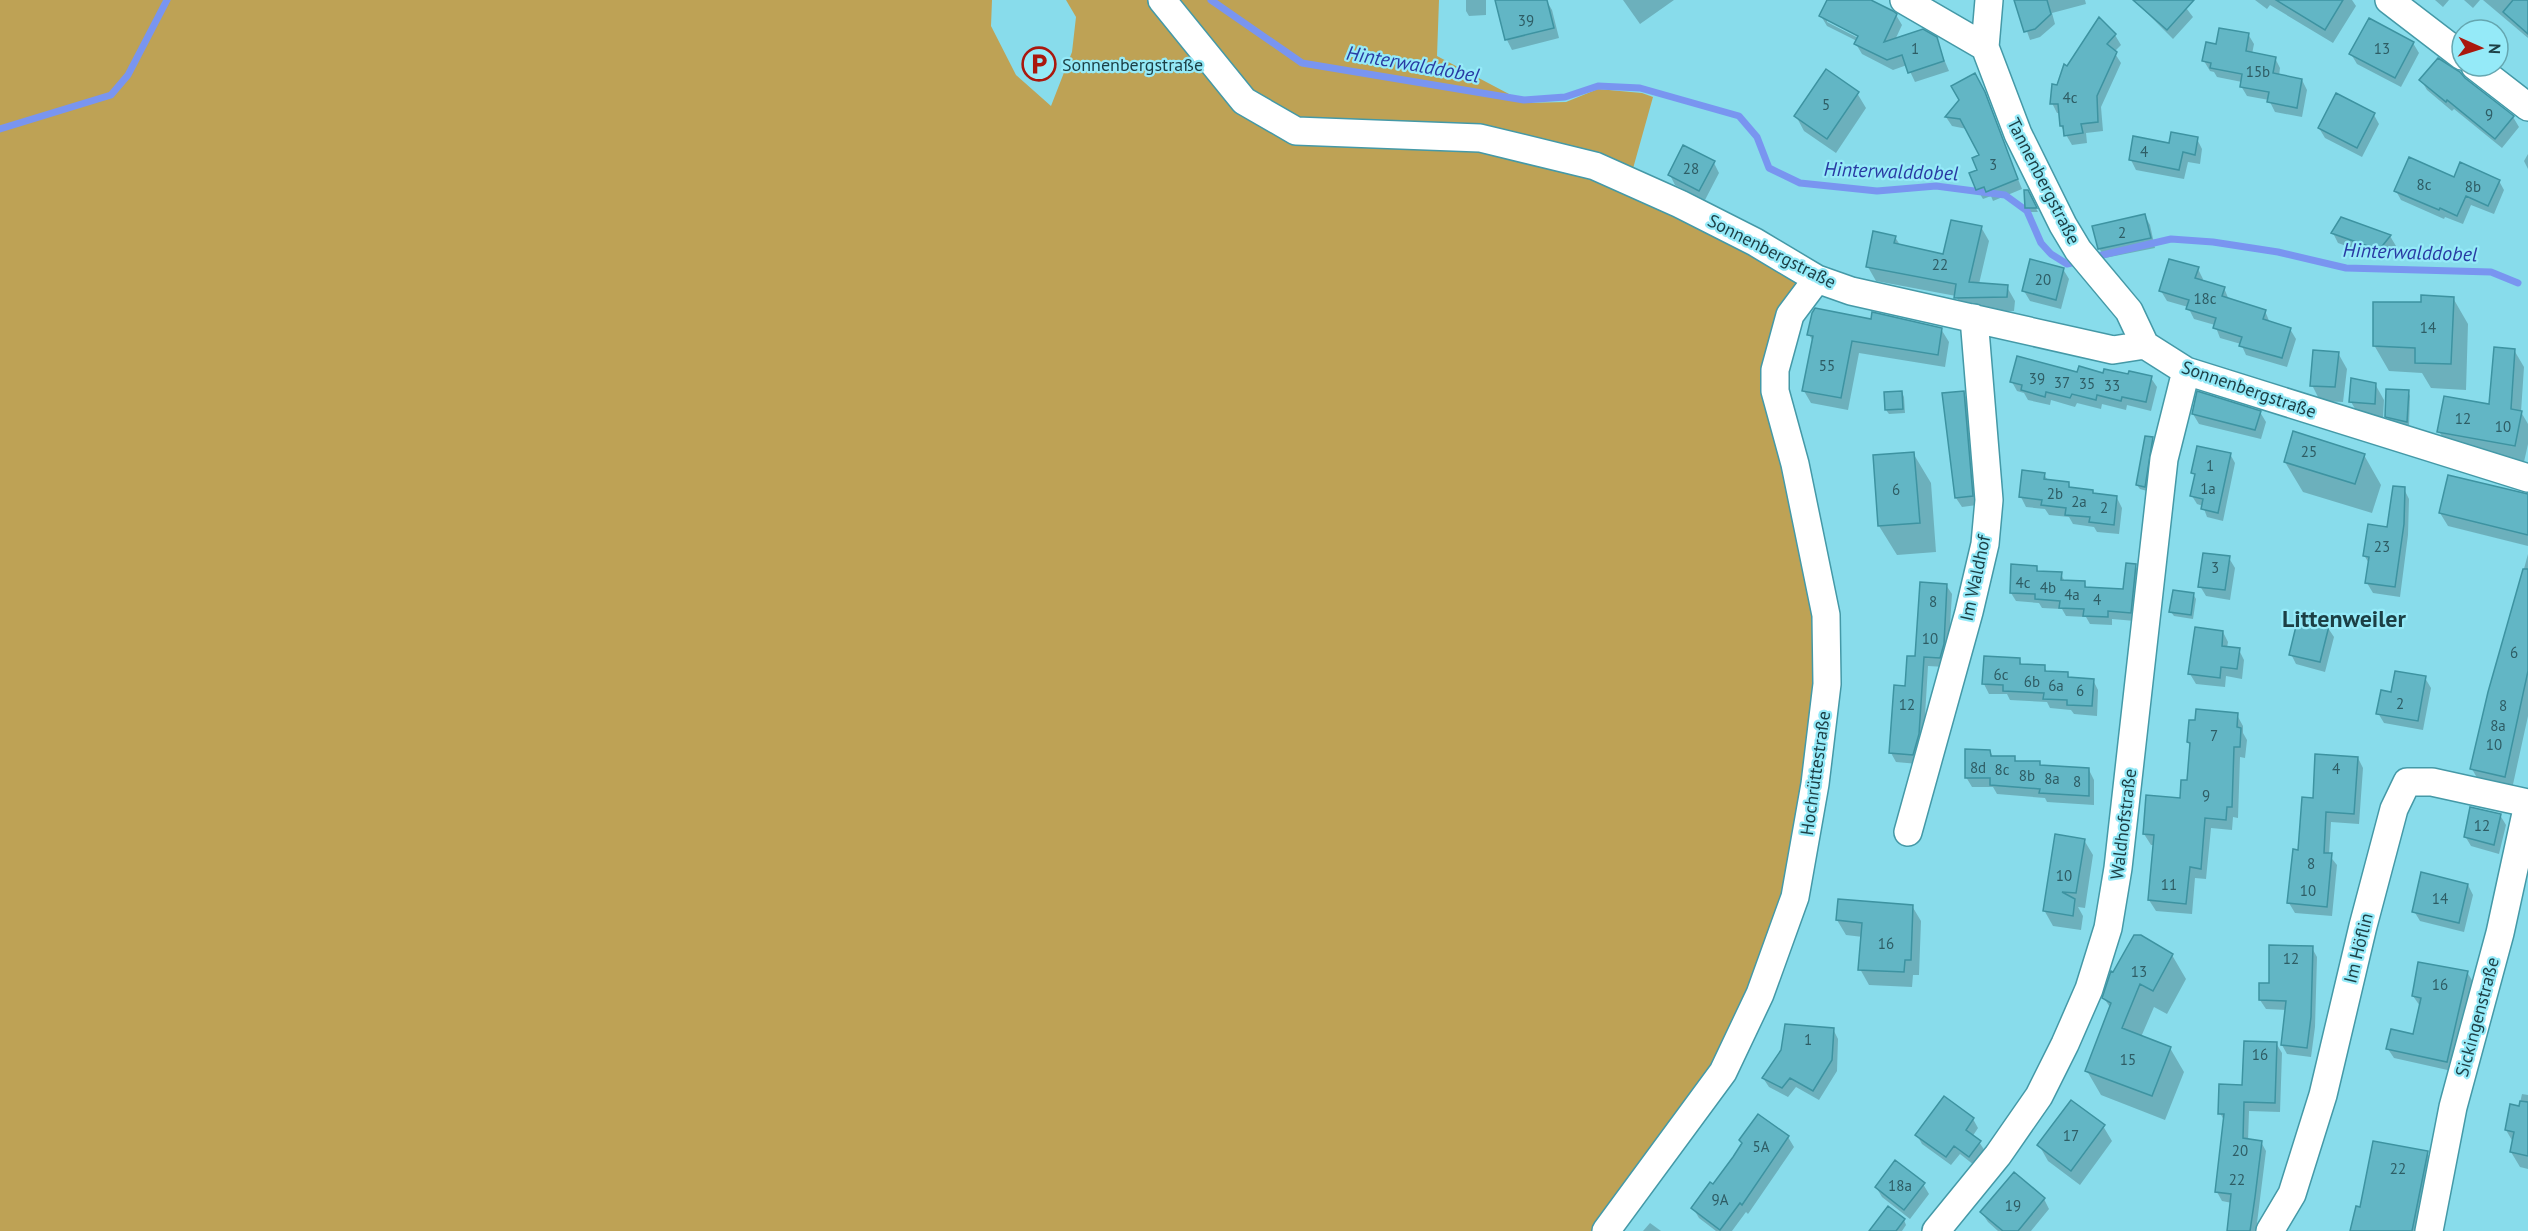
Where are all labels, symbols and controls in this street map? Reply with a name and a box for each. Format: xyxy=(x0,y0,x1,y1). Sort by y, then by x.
house number: 39 xyxy=(1518,11,1534,30)
north arrow xyxy=(2450,18,2510,78)
house number: 1 xyxy=(1911,39,1919,58)
house number: 13 xyxy=(2374,39,2390,58)
water label: Hinterwalddobel xyxy=(1344,40,1482,89)
text: N xyxy=(2485,43,2505,55)
parking icon: Sonnenbergstraße xyxy=(1021,46,1057,82)
place label: Sonnenbergstraße xyxy=(1062,53,1203,76)
house number: 15b xyxy=(2246,62,2270,81)
house number: 4c xyxy=(2063,88,2078,107)
house number: 5 xyxy=(1822,95,1830,114)
house number: 9 xyxy=(2485,105,2493,124)
street label: Tannenbergstraße xyxy=(2002,114,2086,248)
house number: 4 xyxy=(2140,142,2148,161)
house number: 3 xyxy=(1989,155,1997,174)
water label: Hinterwalddobel xyxy=(1823,156,1959,186)
house number: 28 xyxy=(1683,159,1699,178)
house number: 8c xyxy=(2417,175,2432,194)
house number: 8b xyxy=(2465,177,2481,196)
street label: Sonnenbergstraße xyxy=(1704,209,1840,293)
house number: 2 xyxy=(2118,223,2126,242)
water label: Hinterwalddobel xyxy=(2342,237,2478,267)
house number: 22 xyxy=(1932,255,1948,274)
house number: 20 xyxy=(2035,270,2051,289)
house number: 18c xyxy=(2193,289,2217,308)
house number: 14 xyxy=(2420,318,2436,337)
street label: Sonnenbergstraße xyxy=(2179,355,2319,423)
house number: 55 xyxy=(1819,356,1835,375)
house number: 39 xyxy=(2029,369,2045,388)
house number: 37 xyxy=(2054,373,2070,392)
house number: 35 xyxy=(2079,374,2095,393)
house number: 33 xyxy=(2104,376,2120,395)
house number: 12 xyxy=(2455,409,2471,428)
house number: 10 xyxy=(2495,417,2511,436)
house number: 25 xyxy=(2301,442,2317,461)
house number: 1 xyxy=(2206,456,2214,475)
house number: 1a xyxy=(2200,479,2216,498)
house number: 6 xyxy=(1892,480,1900,499)
house number: 2b xyxy=(2047,484,2063,503)
house number: 2a xyxy=(2071,492,2087,511)
house number: 2 xyxy=(2100,498,2108,517)
street label: Im Waldhof xyxy=(1955,532,1996,623)
house number: 23 xyxy=(2374,537,2390,556)
house number: 3 xyxy=(2211,558,2219,577)
house number: 4c xyxy=(2016,573,2031,592)
house number: 4b xyxy=(2040,578,2056,597)
house number: 4a xyxy=(2064,585,2080,604)
house number: 4 xyxy=(2093,590,2101,609)
house number: 8 xyxy=(1929,592,1937,611)
district label: Littenweiler xyxy=(2282,603,2407,634)
house number: 10 xyxy=(1922,629,1938,648)
house number: 6 xyxy=(2510,643,2518,662)
house number: 6c xyxy=(1994,665,2009,684)
house number: 6b xyxy=(2024,672,2040,691)
house number: 6a xyxy=(2048,676,2064,695)
house number: 6 xyxy=(2076,681,2084,700)
house number: 2 xyxy=(2396,694,2404,713)
house number: 12 xyxy=(1899,695,1915,714)
house number: 8 xyxy=(2499,696,2507,715)
street label: Hochrüttestraße xyxy=(1795,709,1835,837)
house number: 8a xyxy=(2490,716,2506,735)
house number: 7 xyxy=(2210,726,2218,745)
house number: 10 xyxy=(2486,735,2502,754)
house number: 8d xyxy=(1970,758,1986,777)
house number: 4 xyxy=(2332,759,2340,778)
house number: 8c xyxy=(1995,760,2010,779)
house number: 8b xyxy=(2019,766,2035,785)
street label: Waldhofstraße xyxy=(2105,767,2141,881)
house number: 8a xyxy=(2044,769,2060,788)
house number: 8 xyxy=(2073,772,2081,791)
house number: 9 xyxy=(2202,786,2210,805)
house number: 12 xyxy=(2474,816,2490,835)
house number: 8 xyxy=(2307,854,2315,873)
house number: 10 xyxy=(2056,866,2072,885)
house number: 11 xyxy=(2161,875,2177,894)
house number: 10 xyxy=(2300,881,2316,900)
house number: 14 xyxy=(2432,889,2448,908)
street label: Im Höflin xyxy=(2338,910,2378,986)
house number: 16 xyxy=(1878,934,1894,953)
house number: 12 xyxy=(2283,949,2299,968)
street label: Sickingenstraße xyxy=(2450,955,2504,1079)
house number: 13 xyxy=(2131,962,2147,981)
house number: 16 xyxy=(2432,975,2448,994)
house number: 1 xyxy=(1804,1030,1812,1049)
house number: 16 xyxy=(2252,1045,2268,1064)
house number: 15 xyxy=(2120,1050,2136,1069)
house number: 17 xyxy=(2063,1126,2079,1145)
house number: 5A xyxy=(1753,1137,1770,1156)
house number: 20 xyxy=(2232,1141,2248,1160)
house number: 22 xyxy=(2390,1159,2406,1178)
house number: 22 xyxy=(2229,1170,2245,1189)
house number: 18a xyxy=(1888,1176,1912,1195)
house number: 9A xyxy=(1712,1190,1729,1209)
house number: 19 xyxy=(2005,1196,2021,1215)

